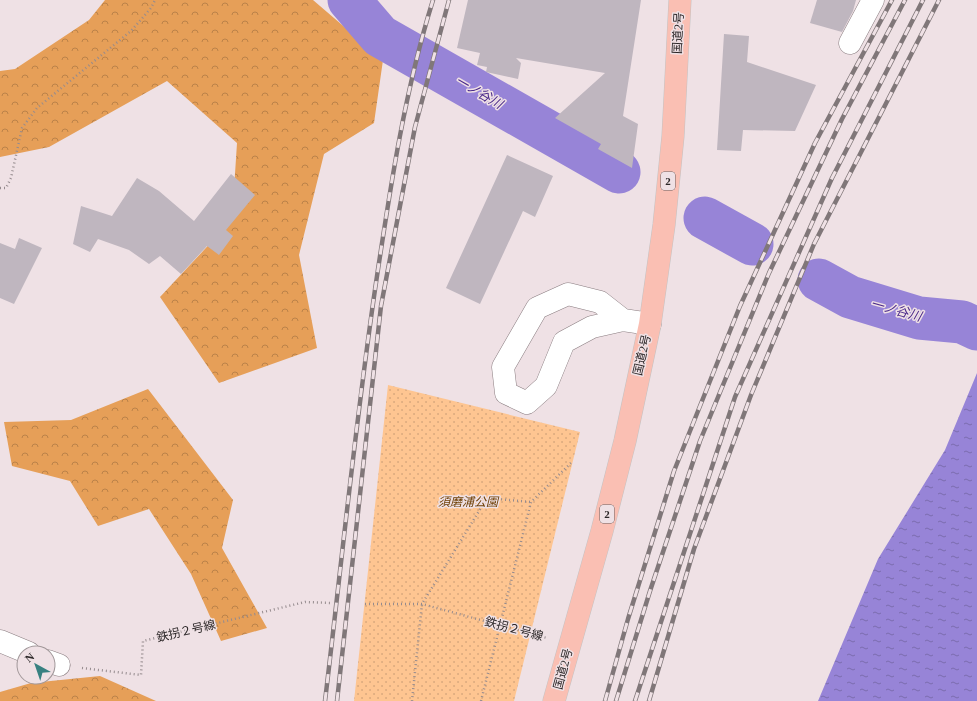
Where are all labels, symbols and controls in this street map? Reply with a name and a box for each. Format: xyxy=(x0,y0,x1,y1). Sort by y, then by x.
street label: 国道2号 xyxy=(670,12,686,54)
water label: 一ノ谷川 xyxy=(453,73,507,112)
road number: 2 xyxy=(661,172,675,190)
water label: 一ノ谷川 xyxy=(869,296,925,324)
street label: 国道2号 xyxy=(630,333,654,377)
park label: 須磨浦公園 xyxy=(438,495,500,509)
road number: 2 xyxy=(600,505,614,523)
street label: 鉄拐２号線 xyxy=(483,614,545,644)
street label: 鉄拐２号線 xyxy=(155,617,217,645)
north arrow xyxy=(16,645,56,685)
street label: 国道2号 xyxy=(551,647,575,691)
text: N xyxy=(23,650,37,664)

